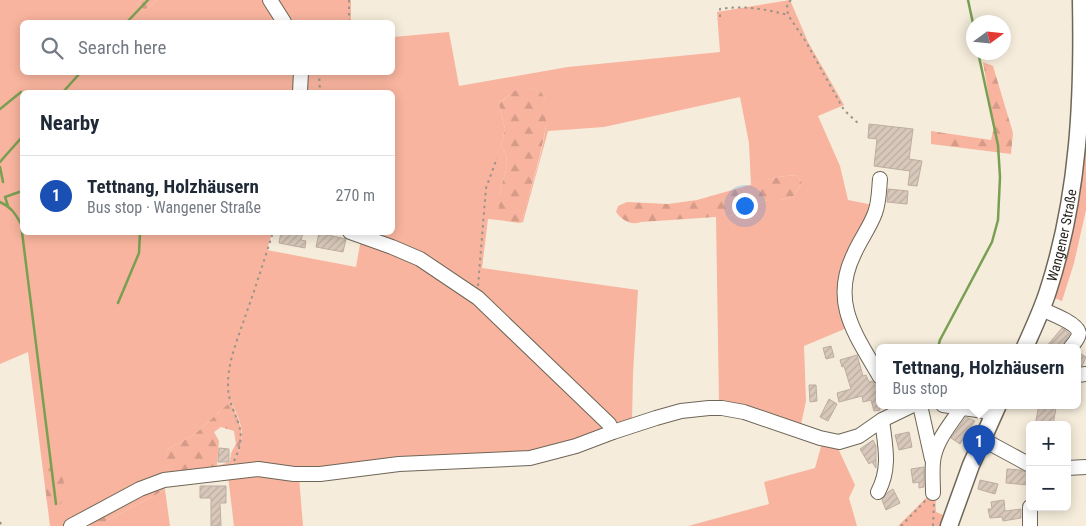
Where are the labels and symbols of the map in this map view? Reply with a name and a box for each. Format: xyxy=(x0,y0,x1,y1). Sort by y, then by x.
north arrow xyxy=(966,15,1011,60)
street label: Wangener Straße xyxy=(1043,188,1080,283)
your location xyxy=(732,193,758,219)
pin: 1 xyxy=(963,425,995,466)

